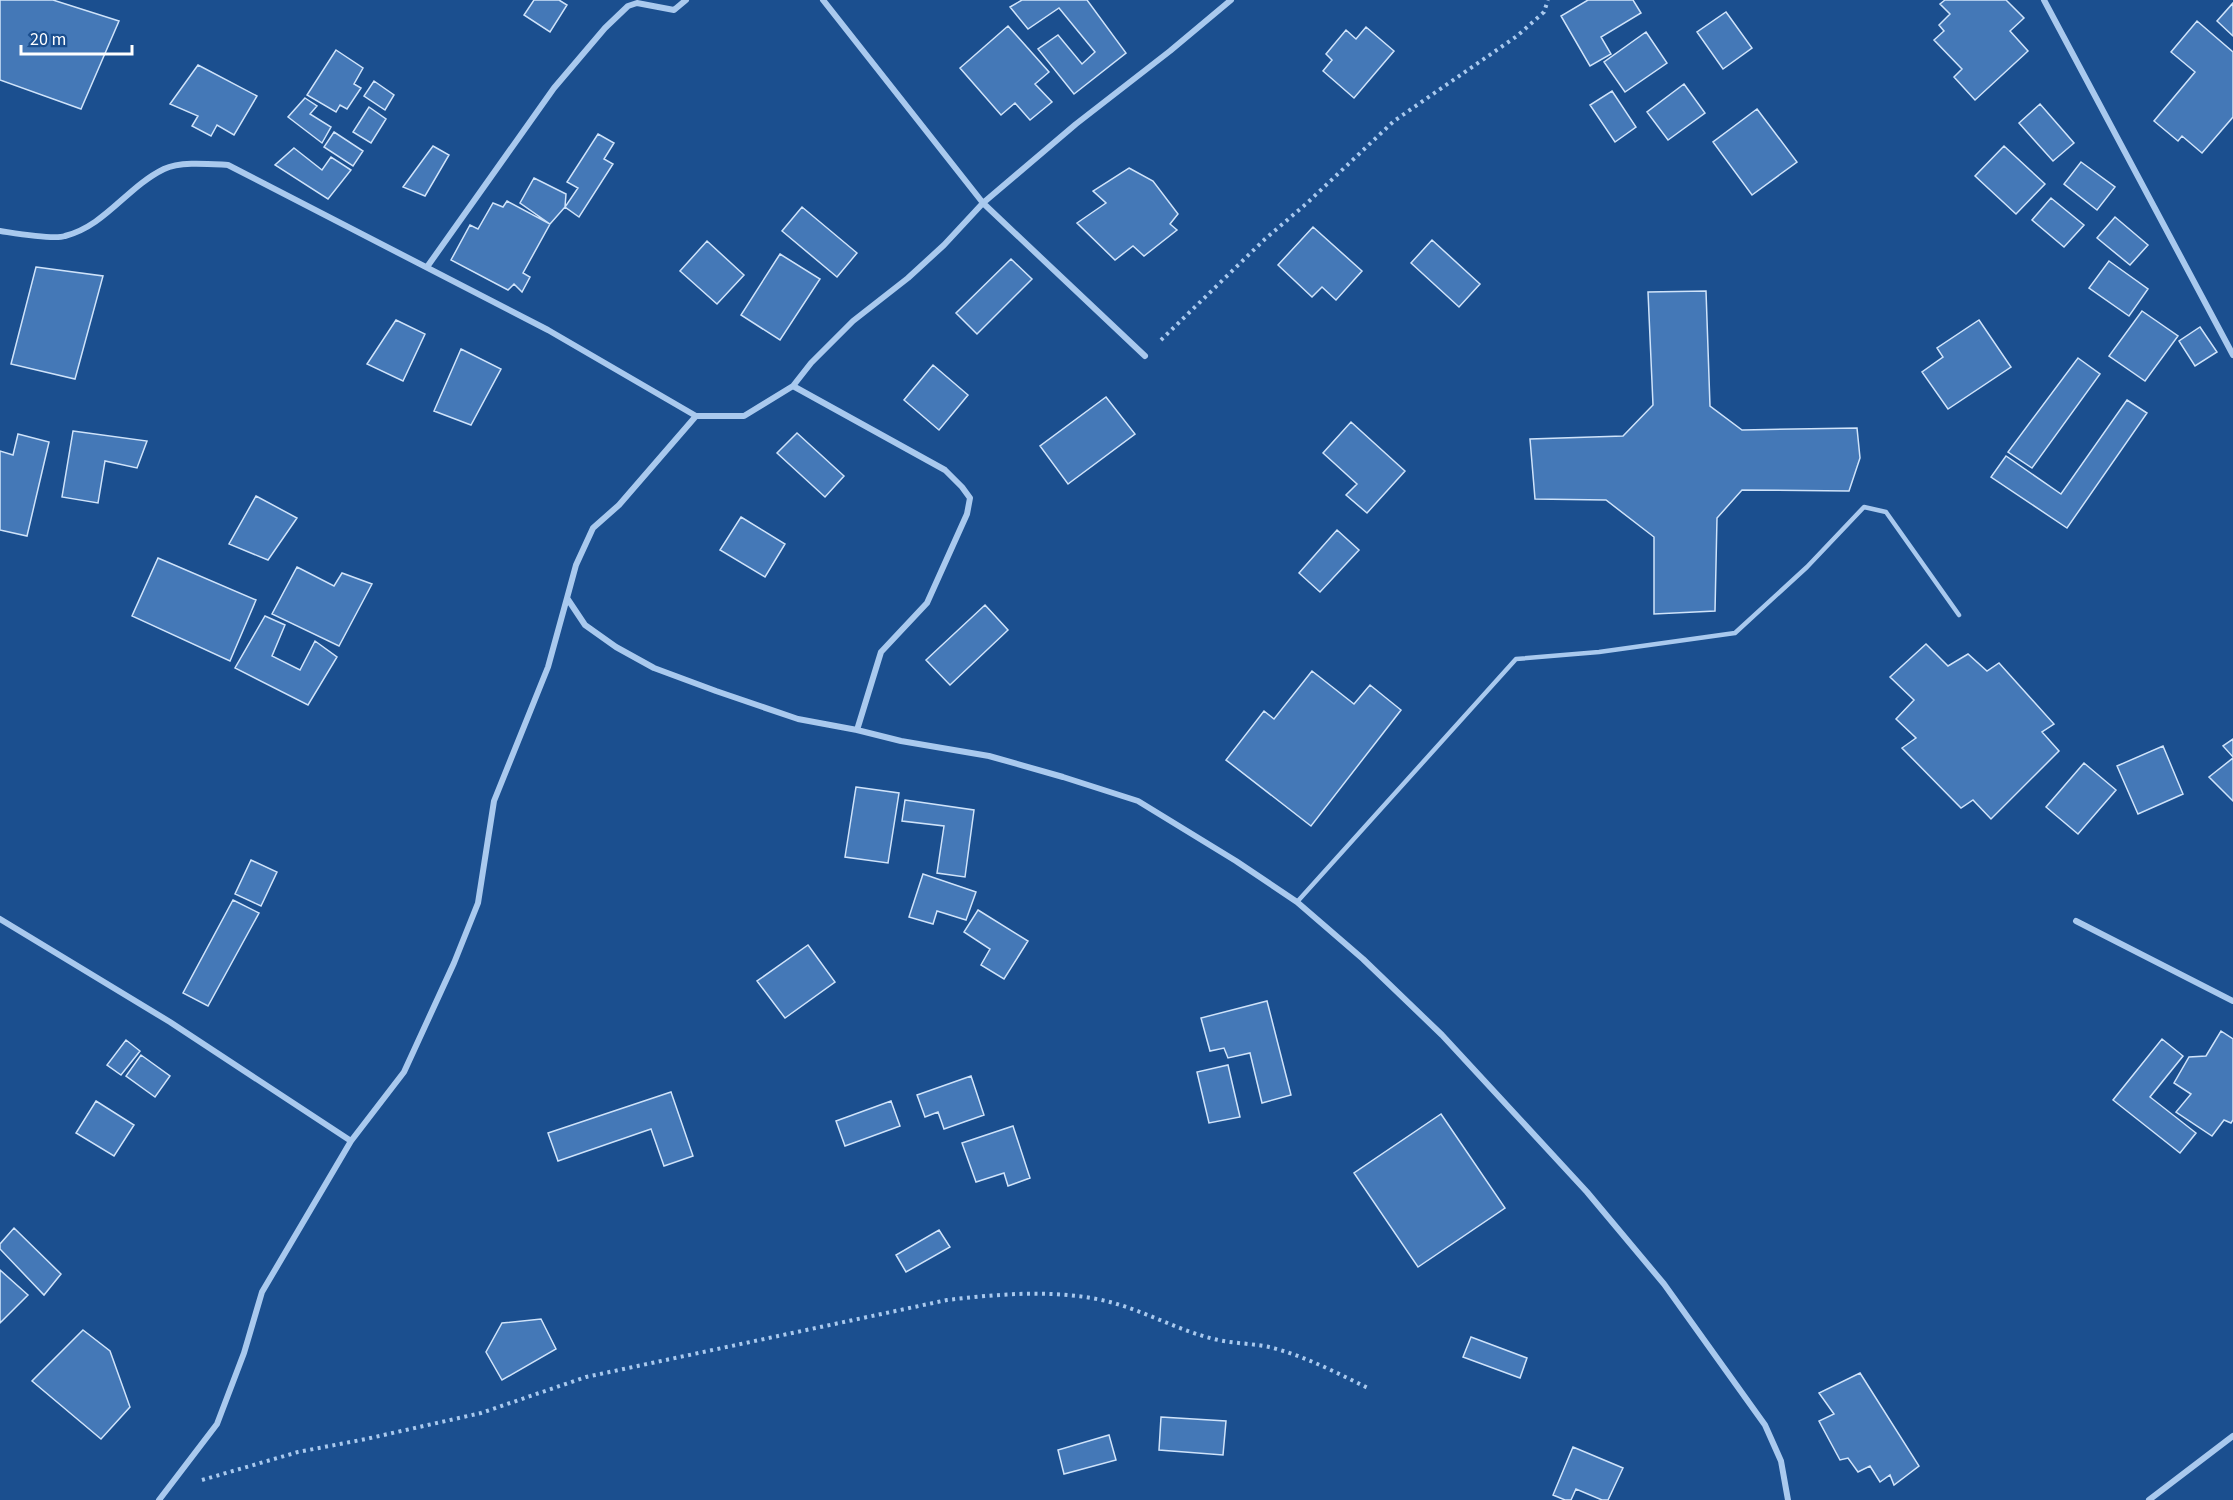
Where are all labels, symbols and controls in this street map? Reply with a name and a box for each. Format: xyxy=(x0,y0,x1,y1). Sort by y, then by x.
scale bar xyxy=(21,18,132,56)
text: 20 m xyxy=(30,27,66,52)

